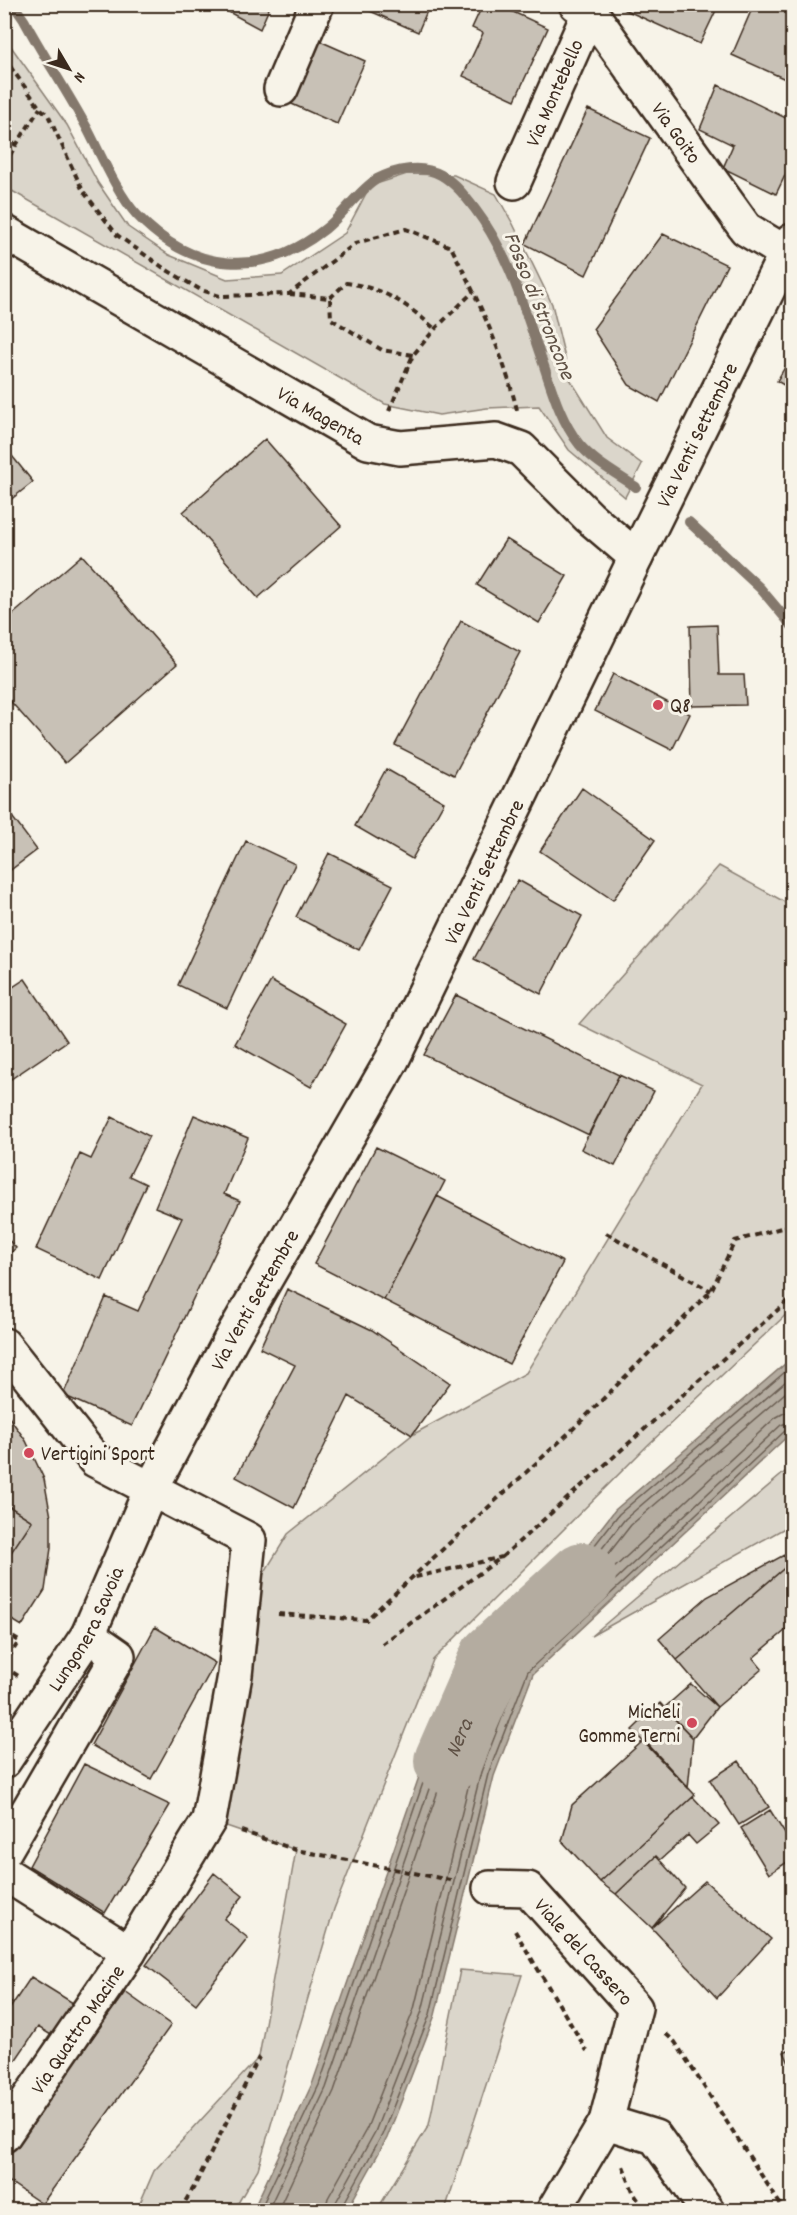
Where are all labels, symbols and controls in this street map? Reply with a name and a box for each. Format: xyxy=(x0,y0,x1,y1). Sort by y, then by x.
street label: Via Montebello xyxy=(520,35,593,152)
north arrow xyxy=(39,39,99,99)
text: N xyxy=(67,67,90,87)
street label: Via Goito xyxy=(642,97,707,171)
water label: Fosso di Stroncone xyxy=(494,228,582,386)
street label: Via Venti Settembre xyxy=(651,359,747,513)
street label: Via Magenta xyxy=(270,380,370,455)
place label: Q8 xyxy=(670,693,691,723)
marker: Q8 xyxy=(651,698,665,712)
street label: Via Venti Settembre xyxy=(438,795,534,950)
street label: Via Venti Settembre xyxy=(205,1225,309,1377)
place label: Vertigini Sport xyxy=(41,1441,155,1471)
marker: Vertigini Sport xyxy=(22,1446,36,1460)
street label: Lungonera Savoia xyxy=(42,1562,134,1699)
place label: Micheli Gomme Terni xyxy=(578,1699,680,1753)
water label: Nera xyxy=(439,1713,483,1763)
marker: Micheli Gomme Terni xyxy=(685,1716,699,1730)
street label: Viale del Cassero xyxy=(525,1893,639,2014)
street label: Via Quattro Macine xyxy=(25,1960,134,2101)

